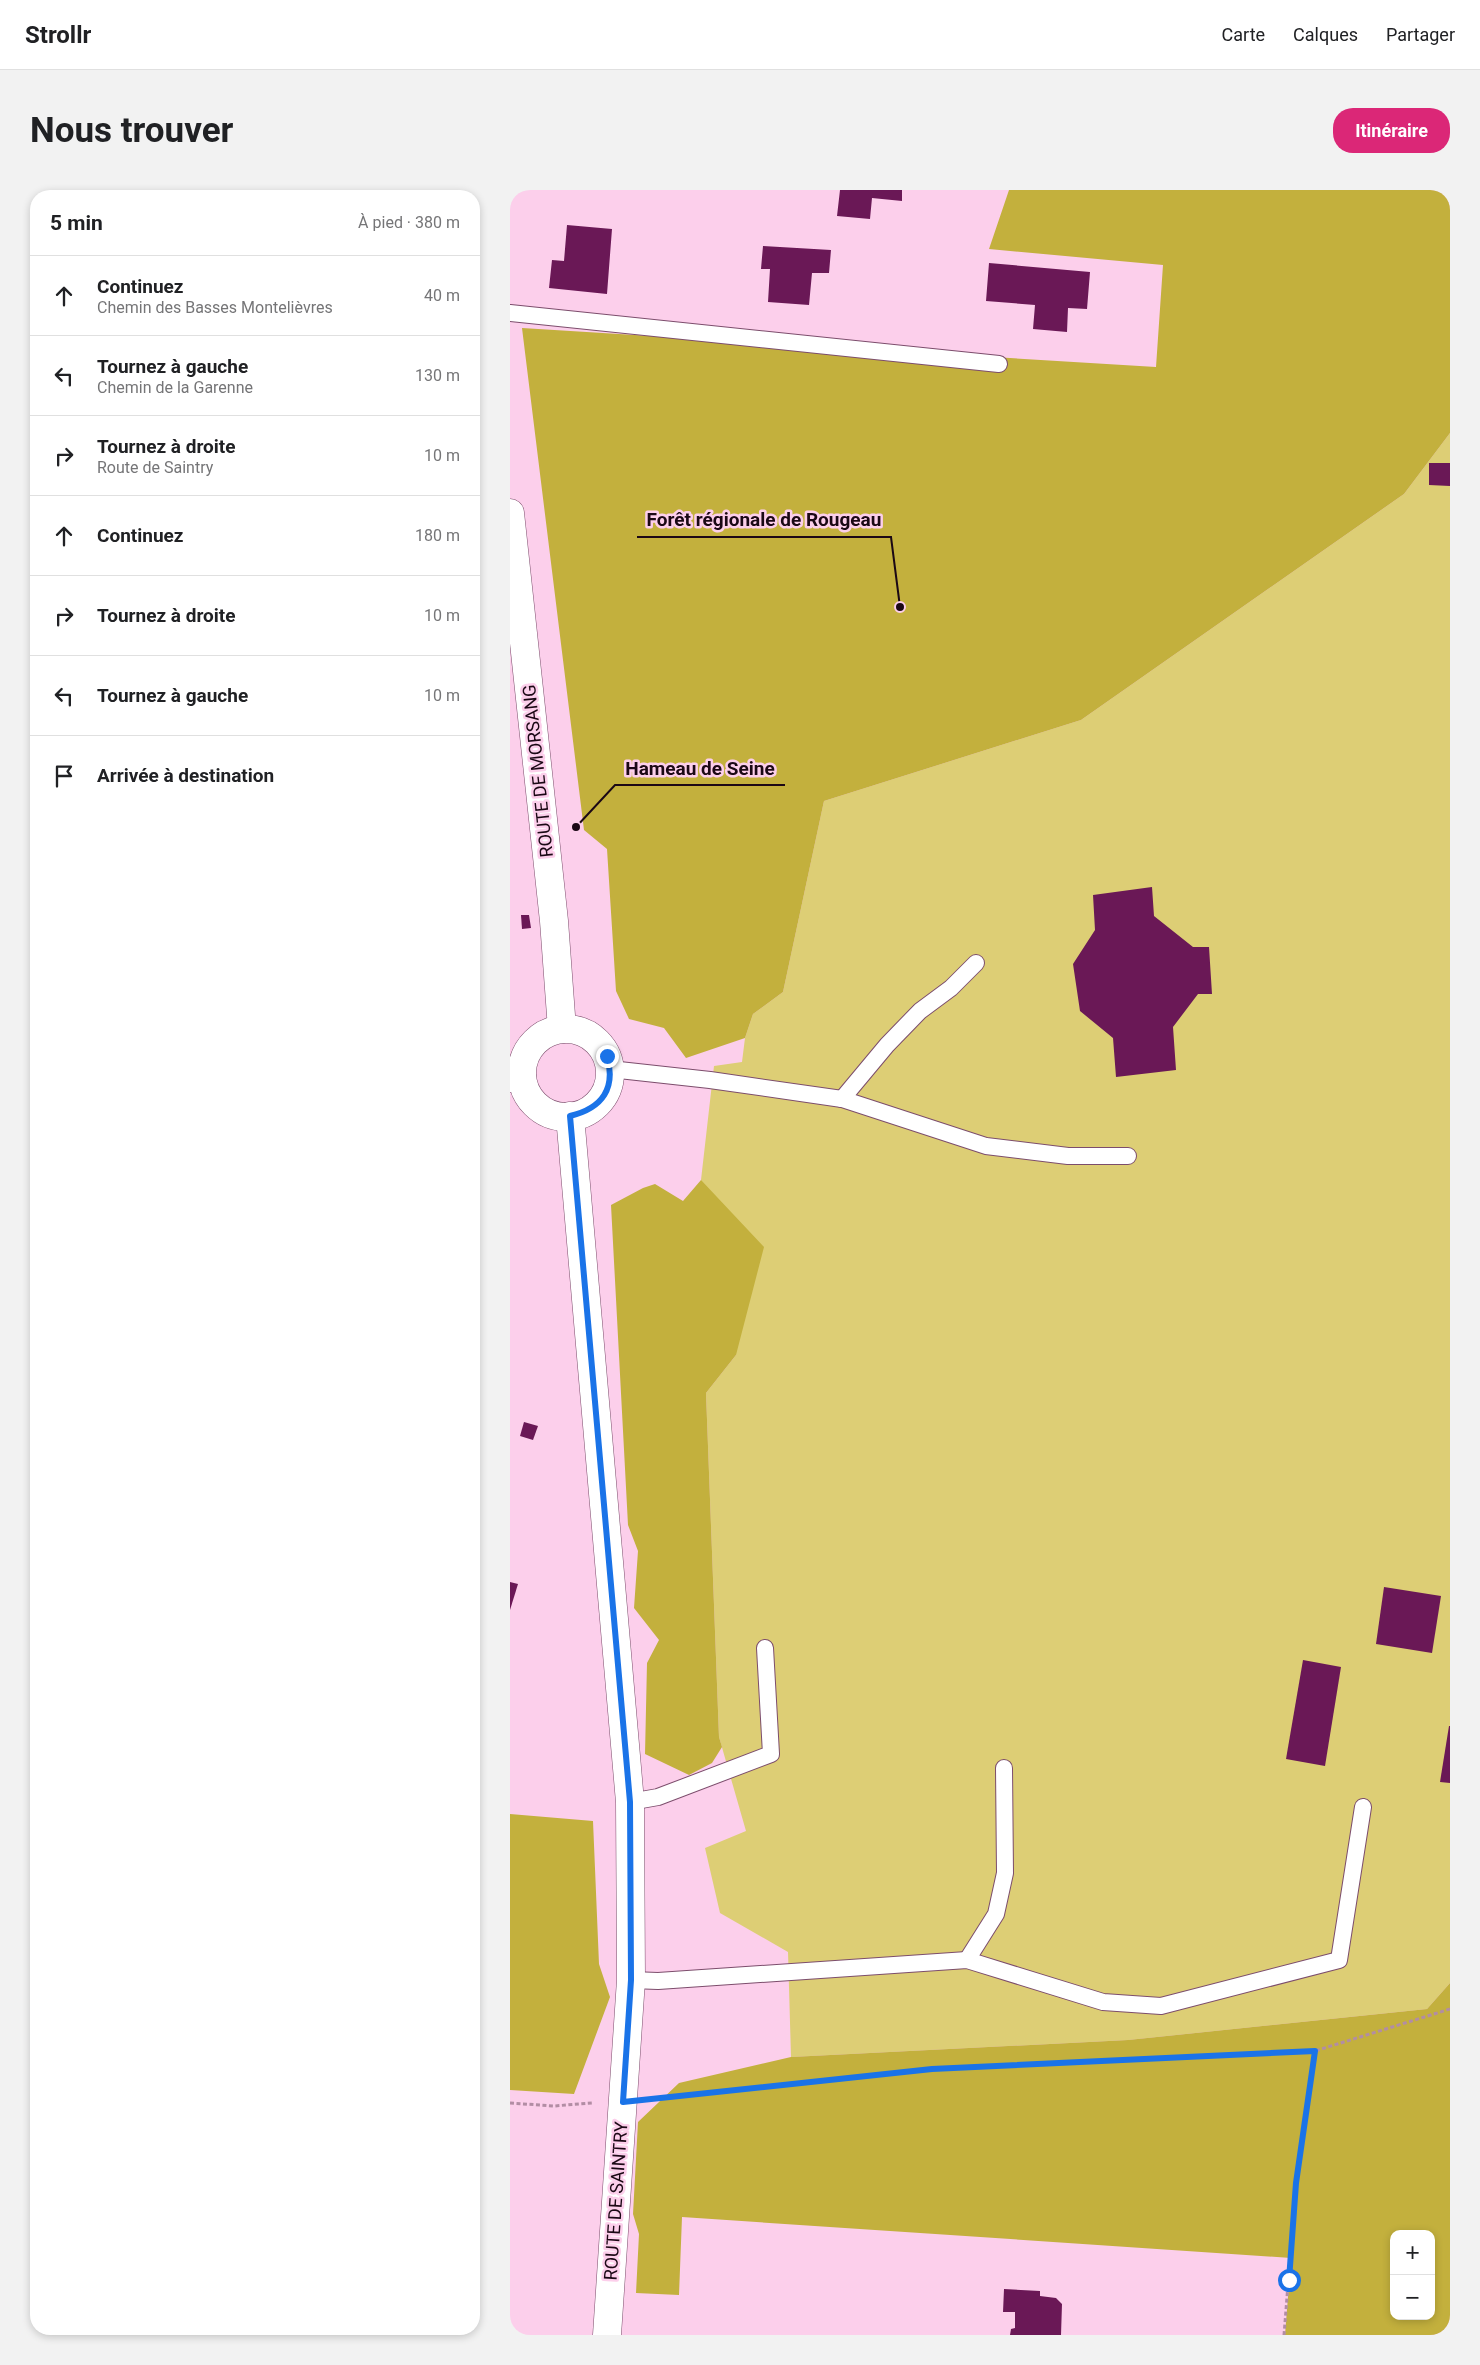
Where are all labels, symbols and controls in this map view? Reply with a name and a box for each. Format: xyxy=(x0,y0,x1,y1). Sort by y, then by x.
text: Strollr xyxy=(25,21,91,49)
text: Carte xyxy=(1222,24,1265,45)
text: Calques xyxy=(1293,24,1358,45)
text: Partager xyxy=(1386,24,1455,45)
button: Itinéraire xyxy=(1333,108,1450,153)
text: Nous trouver xyxy=(30,110,233,151)
text: 5 min xyxy=(50,211,103,235)
text: À pied · 380 m xyxy=(358,213,460,232)
text: Continuez xyxy=(97,275,183,298)
icon: ahead xyxy=(50,282,78,310)
text: 40 m xyxy=(424,286,460,305)
text: Chemin des Basses Montelièvres xyxy=(97,298,333,317)
text: Tournez à gauche xyxy=(97,355,248,378)
icon: left xyxy=(50,362,78,390)
text: 130 m xyxy=(415,366,460,385)
text: Chemin de la Garenne xyxy=(97,378,253,397)
text: Tournez à droite xyxy=(97,435,236,458)
icon: right xyxy=(50,442,78,470)
text: 10 m xyxy=(424,446,460,465)
text: Route de Saintry xyxy=(97,458,213,477)
callout: Forêt régionale de Rougeau xyxy=(637,503,891,537)
text: Forêt régionale de Rougeau xyxy=(647,508,881,531)
icon: ahead xyxy=(50,522,78,550)
text: Continuez xyxy=(97,524,183,547)
text: 180 m xyxy=(415,526,460,545)
icon: right xyxy=(50,602,78,630)
text: Tournez à droite xyxy=(97,604,236,627)
text: 10 m xyxy=(424,606,460,625)
icon: left xyxy=(50,682,78,710)
text: Tournez à gauche xyxy=(97,684,248,707)
street label: ROUTE DE MORSANG xyxy=(518,684,557,859)
text: 10 m xyxy=(424,686,460,705)
callout: Hameau de Seine xyxy=(615,751,785,785)
text: Hameau de Seine xyxy=(625,757,775,780)
icon: arrive xyxy=(50,762,78,790)
text: Arrivée à destination xyxy=(97,764,274,787)
route end xyxy=(596,1045,619,1068)
street label: ROUTE DE SAINTRY xyxy=(599,2121,632,2281)
map controls xyxy=(1390,2230,1435,2320)
button: + xyxy=(1390,2230,1435,2275)
route start xyxy=(1278,2269,1301,2292)
button: − xyxy=(1390,2275,1435,2320)

